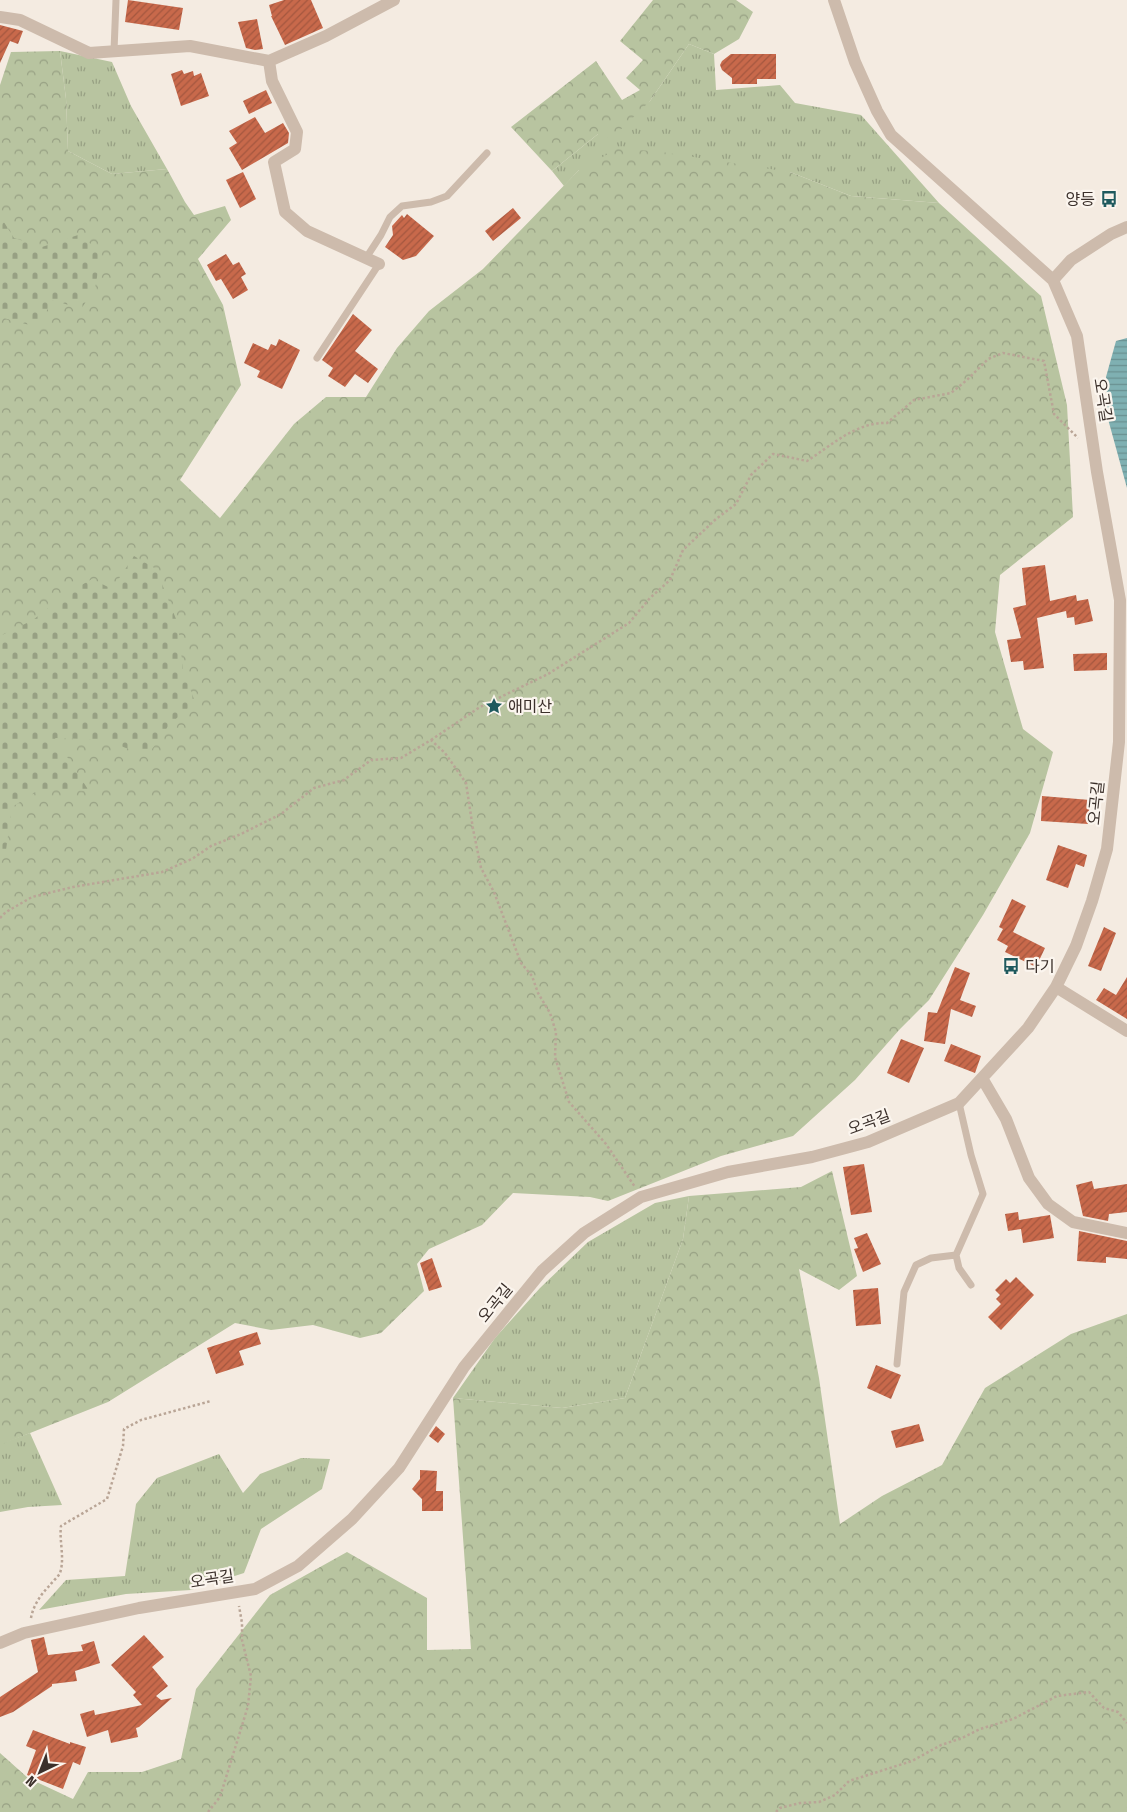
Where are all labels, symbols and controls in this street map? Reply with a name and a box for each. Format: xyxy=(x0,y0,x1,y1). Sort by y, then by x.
bus stop icon: 양등 xyxy=(1099,189,1119,209)
place label: 양등 xyxy=(1066,190,1095,209)
street label: 오곡길 xyxy=(1090,377,1116,423)
place icon: 애미산 xyxy=(484,696,504,716)
place label: 애미산 xyxy=(508,697,552,716)
street label: 오곡길 xyxy=(1084,780,1108,826)
bus stop icon: 다기 xyxy=(1001,956,1021,976)
place label: 다기 xyxy=(1025,957,1054,976)
street label: 오곡길 xyxy=(845,1106,893,1138)
street label: 오곡길 xyxy=(474,1280,516,1326)
street label: 오곡길 xyxy=(189,1566,235,1592)
north arrow xyxy=(15,1747,65,1797)
text: N xyxy=(23,1772,40,1790)

